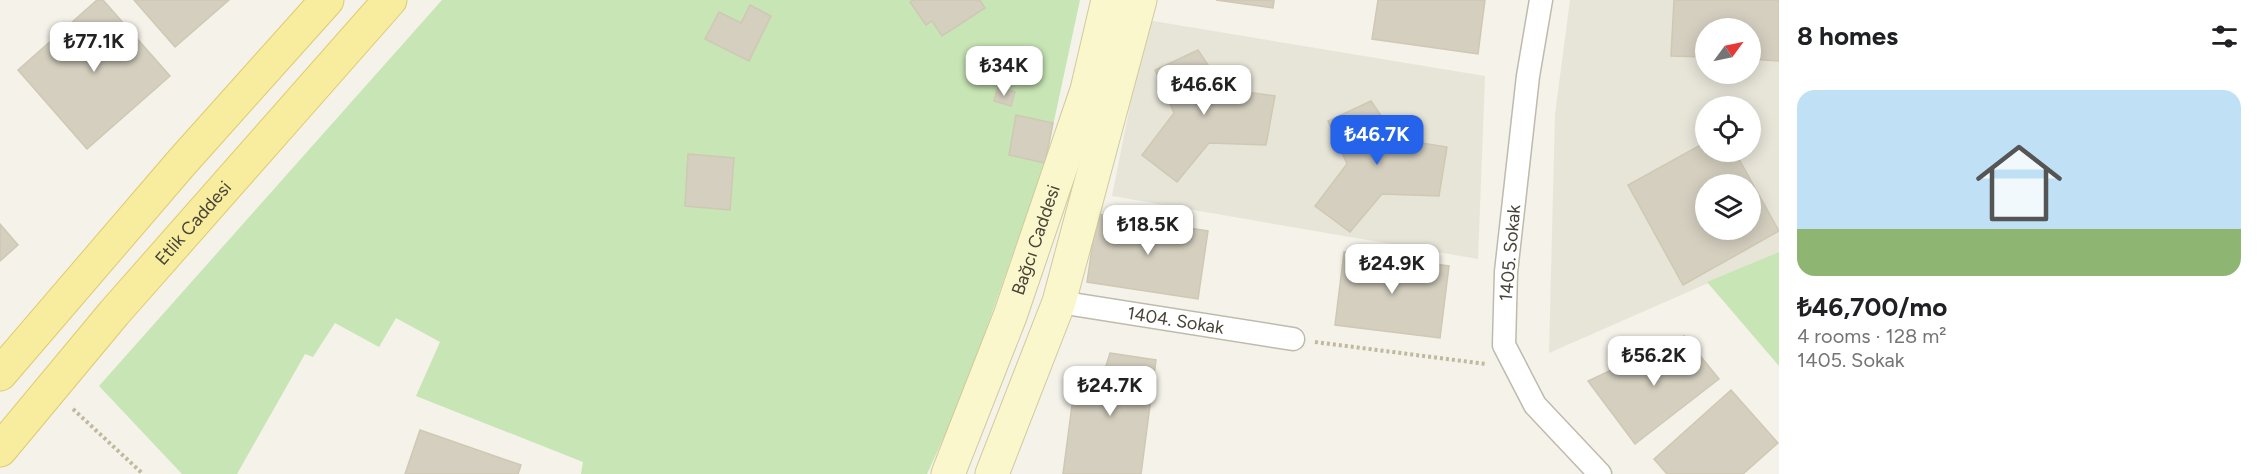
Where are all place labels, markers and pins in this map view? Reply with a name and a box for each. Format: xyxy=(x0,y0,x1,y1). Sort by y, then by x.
pin: ₺77.1K xyxy=(45,22,143,73)
pin: ₺34K xyxy=(968,46,1040,97)
pin: ₺46.6K xyxy=(1155,65,1253,116)
pin: ₺46.7K xyxy=(1328,115,1426,166)
pin: ₺18.5K xyxy=(1099,205,1197,256)
pin: ₺24.9K xyxy=(1343,244,1441,295)
pin: ₺56.2K xyxy=(1605,336,1703,387)
pin: ₺24.7K xyxy=(1061,366,1159,417)

